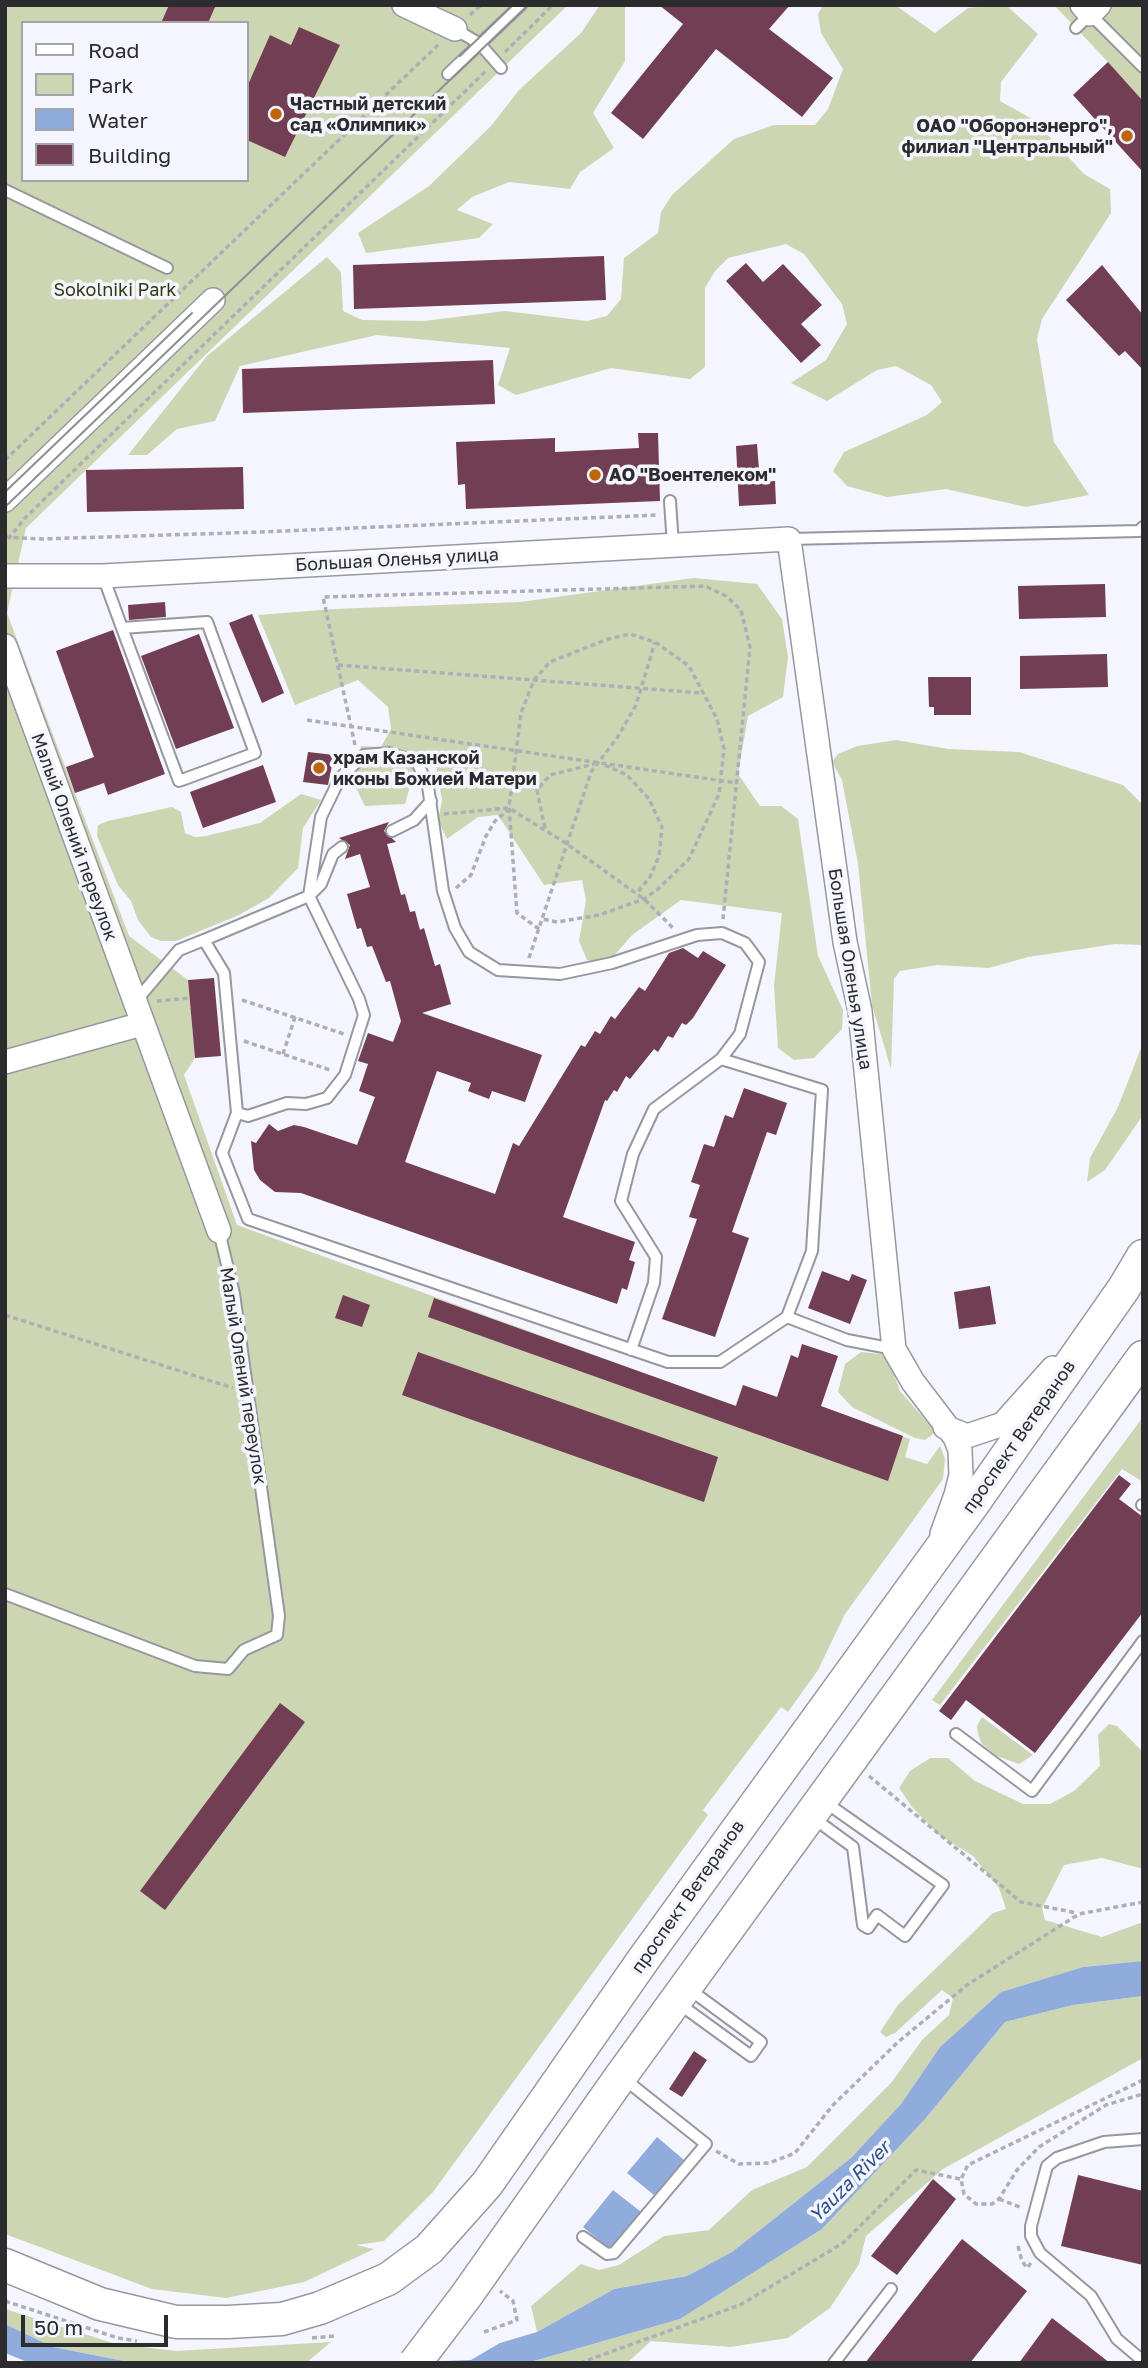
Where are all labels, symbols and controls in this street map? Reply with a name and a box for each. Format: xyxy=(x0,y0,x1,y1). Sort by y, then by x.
legend xyxy=(21,21,248,182)
text: Road xyxy=(88,37,139,63)
text: Park xyxy=(88,72,133,98)
place label: Частный детский сад «Олимпик» xyxy=(290,93,446,136)
marker: Частный детский сад «Олимпик» xyxy=(268,106,284,122)
text: Water xyxy=(88,107,148,133)
place label: ОАО "Оборонэнерго", филиал "Центральный" xyxy=(902,115,1113,158)
marker: ОАО "Оборонэнерго", филиал "Центральный" xyxy=(1119,128,1135,144)
text: Building xyxy=(88,142,171,168)
park label: Sokolniki Park xyxy=(53,279,177,301)
place label: АО "Воентелеком" xyxy=(609,464,776,486)
marker: АО "Воентелеком" xyxy=(587,467,603,483)
street label: Большая Оленья улица xyxy=(295,544,499,576)
street label: Малый Олений переулок xyxy=(26,730,122,944)
place label: храм Казанской иконы Божией Матери xyxy=(333,747,537,790)
marker: храм Казанской иконы Божией Матери xyxy=(311,760,327,776)
street label: Большая Оленья улица xyxy=(823,867,877,1071)
street label: Малый Олений переулок xyxy=(215,1266,271,1486)
street label: проспект Ветеранов xyxy=(958,1356,1080,1518)
street label: проспект Ветеранов xyxy=(627,1816,749,1978)
water label: Yauza River xyxy=(805,2137,895,2227)
scale bar xyxy=(24,2302,172,2346)
text: 50 m xyxy=(34,2314,83,2340)

